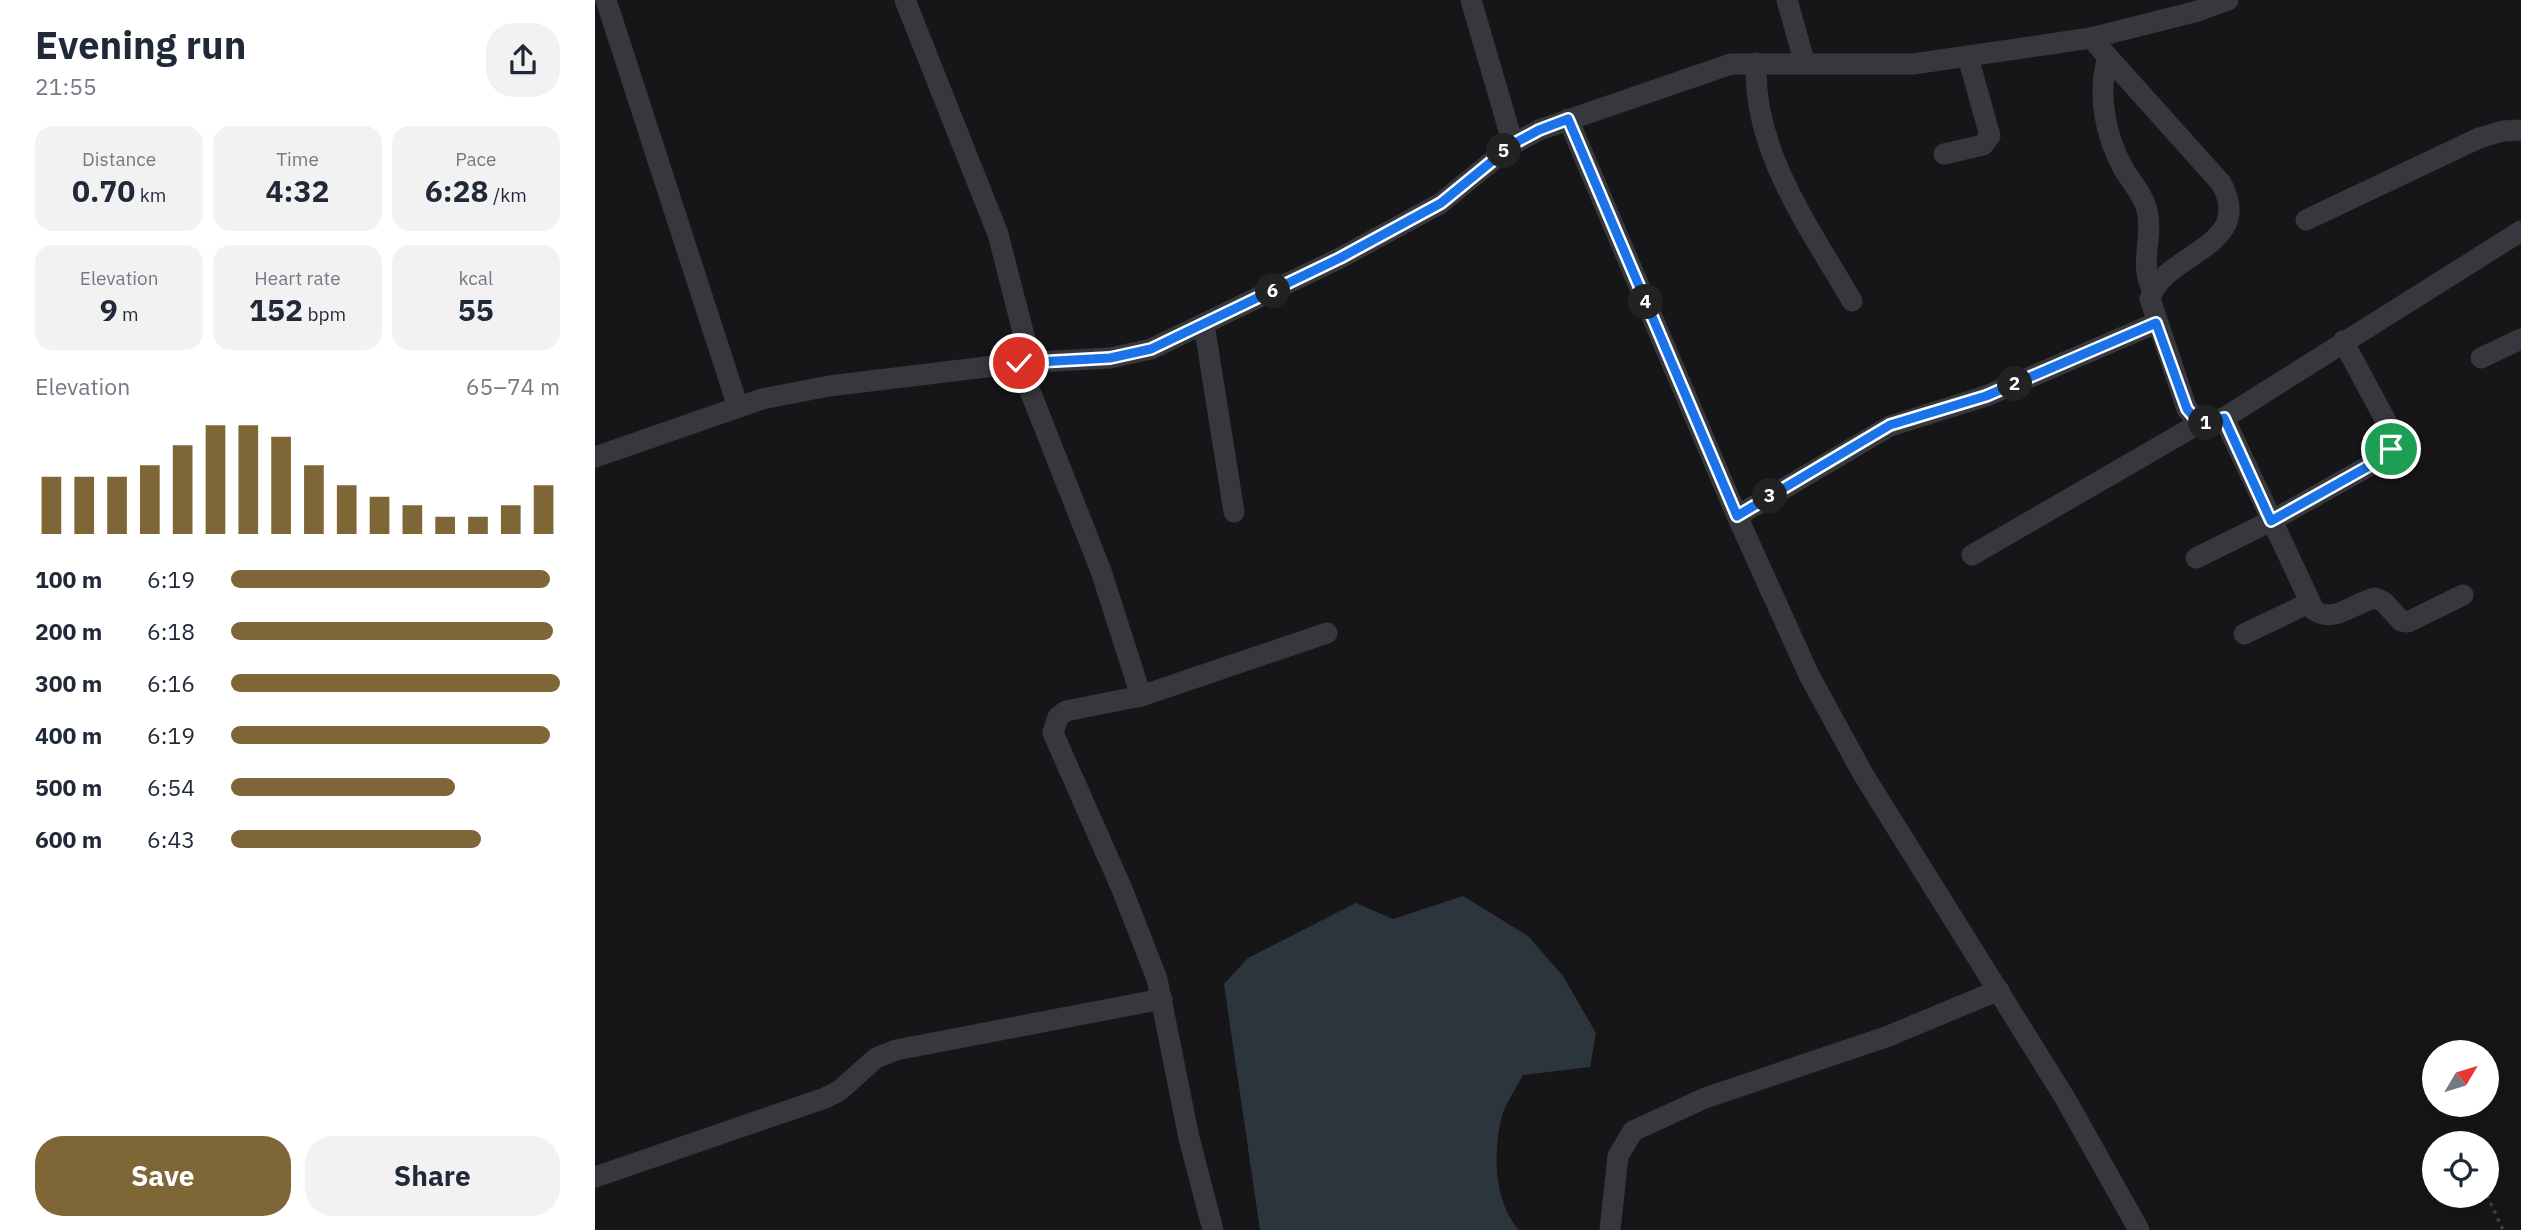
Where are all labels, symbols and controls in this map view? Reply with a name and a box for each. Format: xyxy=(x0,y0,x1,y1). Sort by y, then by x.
text: Evening run xyxy=(35,20,246,69)
button: share xyxy=(486,23,560,97)
text: 21:55 xyxy=(35,71,97,101)
pin: 5 xyxy=(1487,134,1521,168)
text: 5 xyxy=(1498,138,1509,162)
text: Distance xyxy=(82,147,156,171)
text: Time xyxy=(276,147,319,171)
text: Pace xyxy=(455,147,497,171)
text: 0.70 xyxy=(72,171,135,210)
text: 4:32 xyxy=(266,171,329,210)
text: 6:28 xyxy=(425,171,489,210)
text: km xyxy=(135,183,166,207)
text: /km xyxy=(489,183,527,207)
text: Elevation xyxy=(80,266,159,290)
text: Heart rate xyxy=(254,266,341,290)
text: kcal xyxy=(459,266,493,290)
pin: 6 xyxy=(1255,274,1291,308)
text: 6 xyxy=(1267,278,1278,302)
pin: 4 xyxy=(1629,284,1663,320)
text: 4 xyxy=(1640,289,1651,313)
text: 9 xyxy=(100,290,118,329)
text: 152 xyxy=(249,290,303,329)
text: 55 xyxy=(458,290,494,329)
text: m xyxy=(118,302,139,326)
text: bpm xyxy=(303,302,346,326)
pin xyxy=(989,333,1049,393)
icon: check xyxy=(1000,344,1038,382)
pin: 2 xyxy=(1997,366,2033,402)
text: Elevation xyxy=(35,371,130,401)
text: 65–74 m xyxy=(466,371,560,401)
text: 2 xyxy=(2009,371,2020,395)
pin: 1 xyxy=(2189,406,2223,440)
text: 1 xyxy=(2200,410,2211,434)
pin xyxy=(2361,419,2421,479)
icon: arrive xyxy=(2372,430,2410,468)
pin: 3 xyxy=(1753,478,1787,514)
text: 3 xyxy=(1764,483,1775,507)
text: 100 m xyxy=(35,564,102,594)
text: 6:19 xyxy=(147,564,195,594)
text: 200 m xyxy=(35,616,102,646)
text: 6:18 xyxy=(147,616,195,646)
text: 300 m xyxy=(35,668,102,698)
text: 6:16 xyxy=(147,668,195,698)
text: 400 m xyxy=(35,720,102,750)
text: 6:19 xyxy=(147,720,195,750)
text: 500 m xyxy=(35,772,102,802)
text: 6:54 xyxy=(147,772,195,802)
text: 600 m xyxy=(35,824,102,854)
text: 6:43 xyxy=(147,824,195,854)
north arrow xyxy=(2422,1040,2499,1116)
map controls xyxy=(2422,1040,2499,1208)
button: locate xyxy=(2422,1131,2499,1208)
button: Save xyxy=(35,1136,291,1216)
button: Share xyxy=(305,1136,560,1216)

